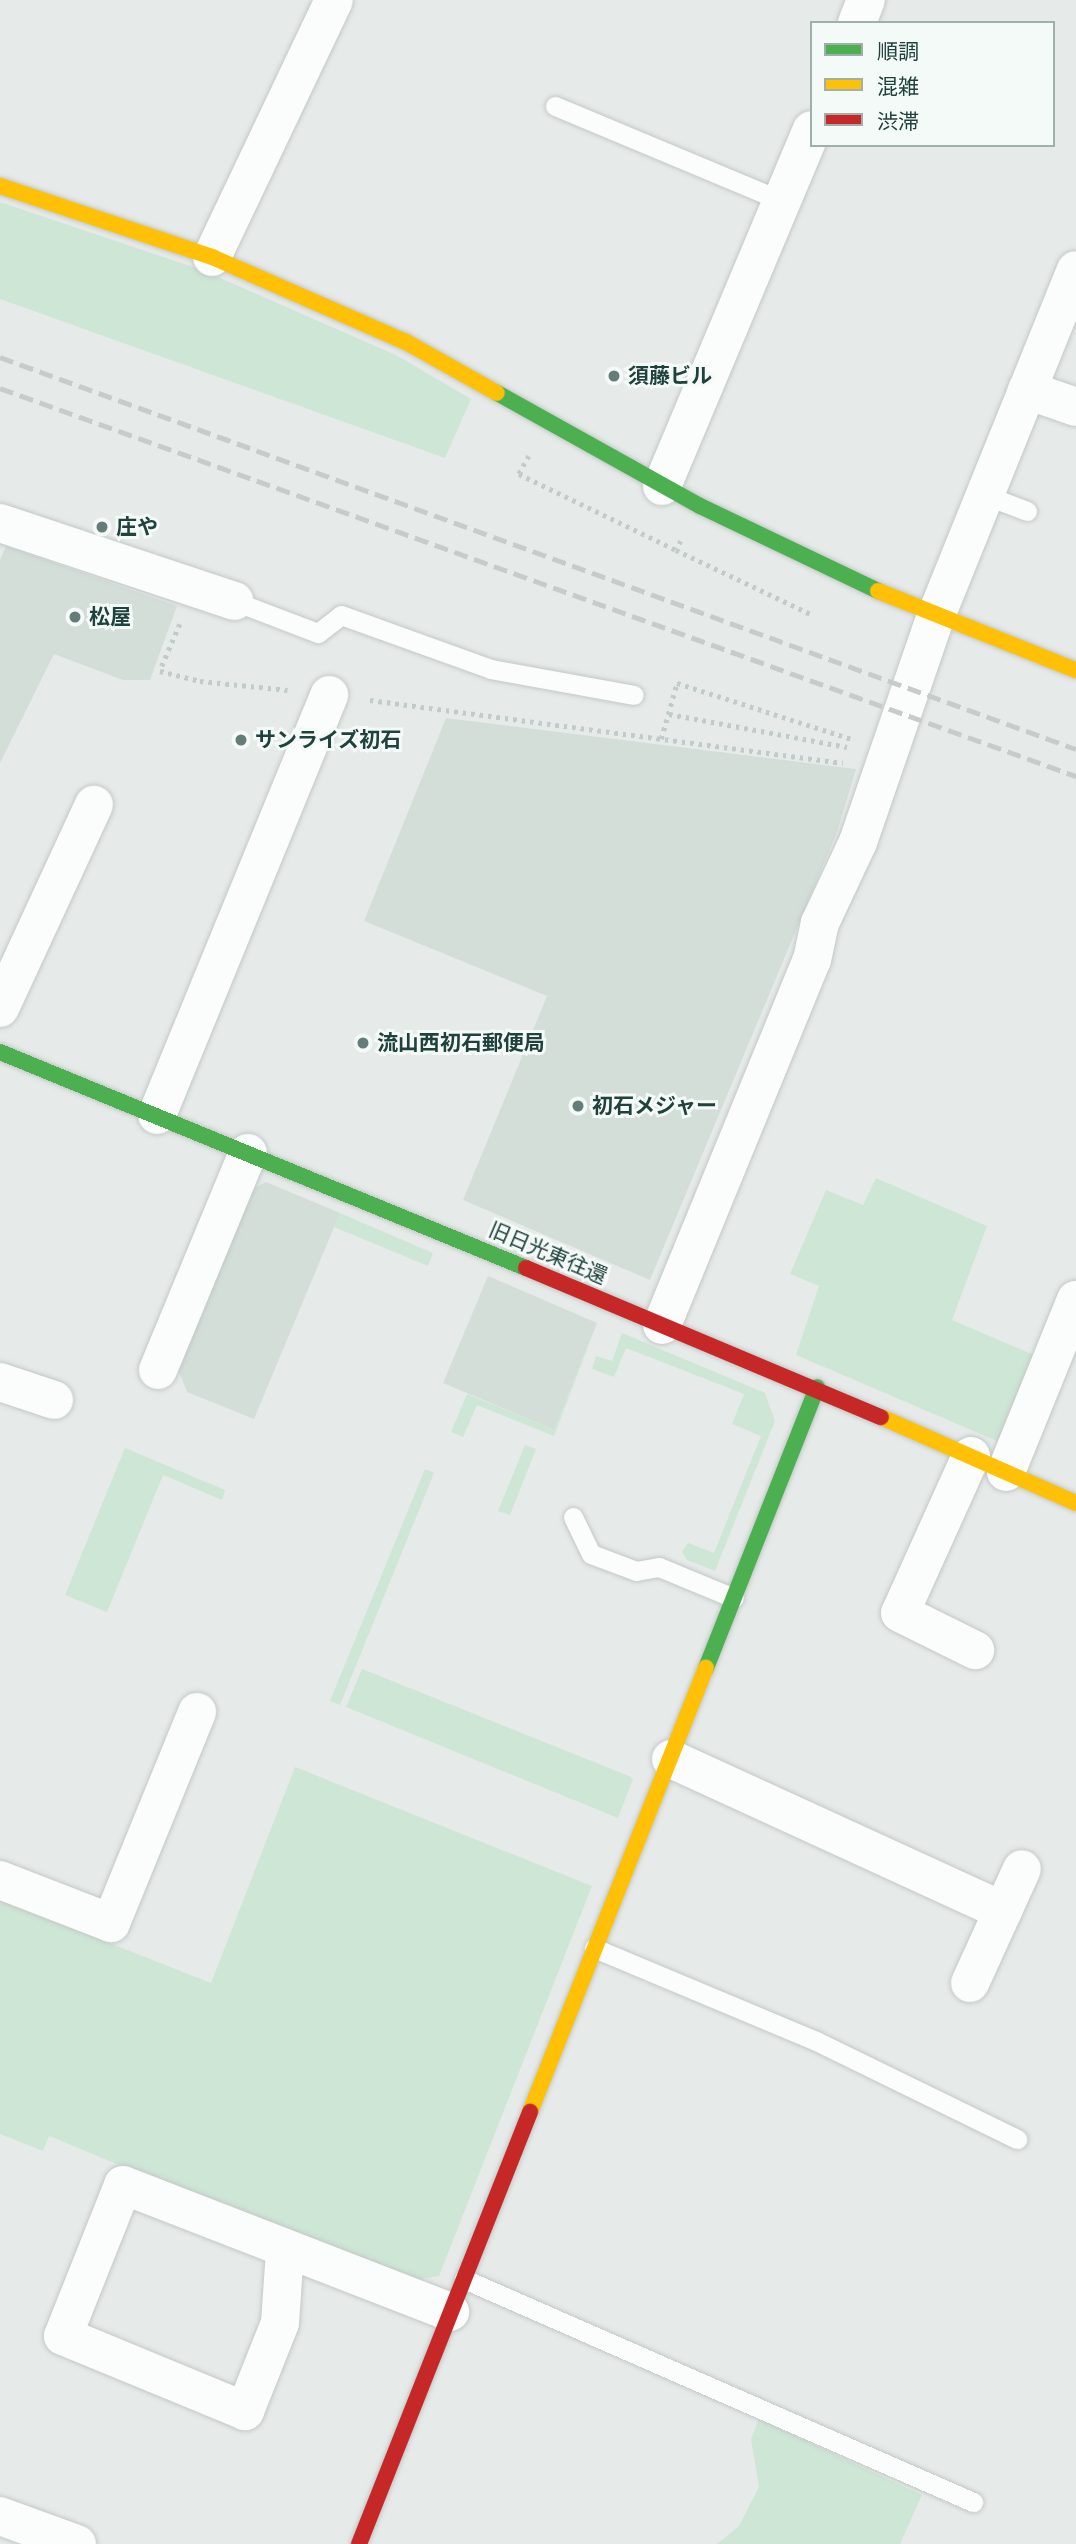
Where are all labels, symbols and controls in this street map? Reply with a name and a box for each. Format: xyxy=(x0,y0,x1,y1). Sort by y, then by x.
legend xyxy=(810,21,1055,147)
text: 順調 xyxy=(877,39,919,64)
text: 混雑 xyxy=(877,74,919,99)
text: 渋滞 xyxy=(877,109,919,134)
place label: 須藤ビル xyxy=(628,363,712,389)
marker: 須藤ビル xyxy=(606,368,622,384)
place label: 庄や xyxy=(116,514,158,540)
marker: 庄や xyxy=(94,519,110,535)
place label: 松屋 xyxy=(89,604,131,630)
marker: 松屋 xyxy=(67,609,83,625)
place label: サンライズ初石 xyxy=(255,727,402,753)
marker: サンライズ初石 xyxy=(233,732,249,748)
place label: 流山西初石郵便局 xyxy=(377,1030,545,1056)
marker: 流山西初石郵便局 xyxy=(355,1035,371,1051)
place label: 初石メジャー xyxy=(592,1093,718,1119)
marker: 初石メジャー xyxy=(570,1098,586,1114)
street label: 旧日光東往還 xyxy=(485,1217,611,1289)

